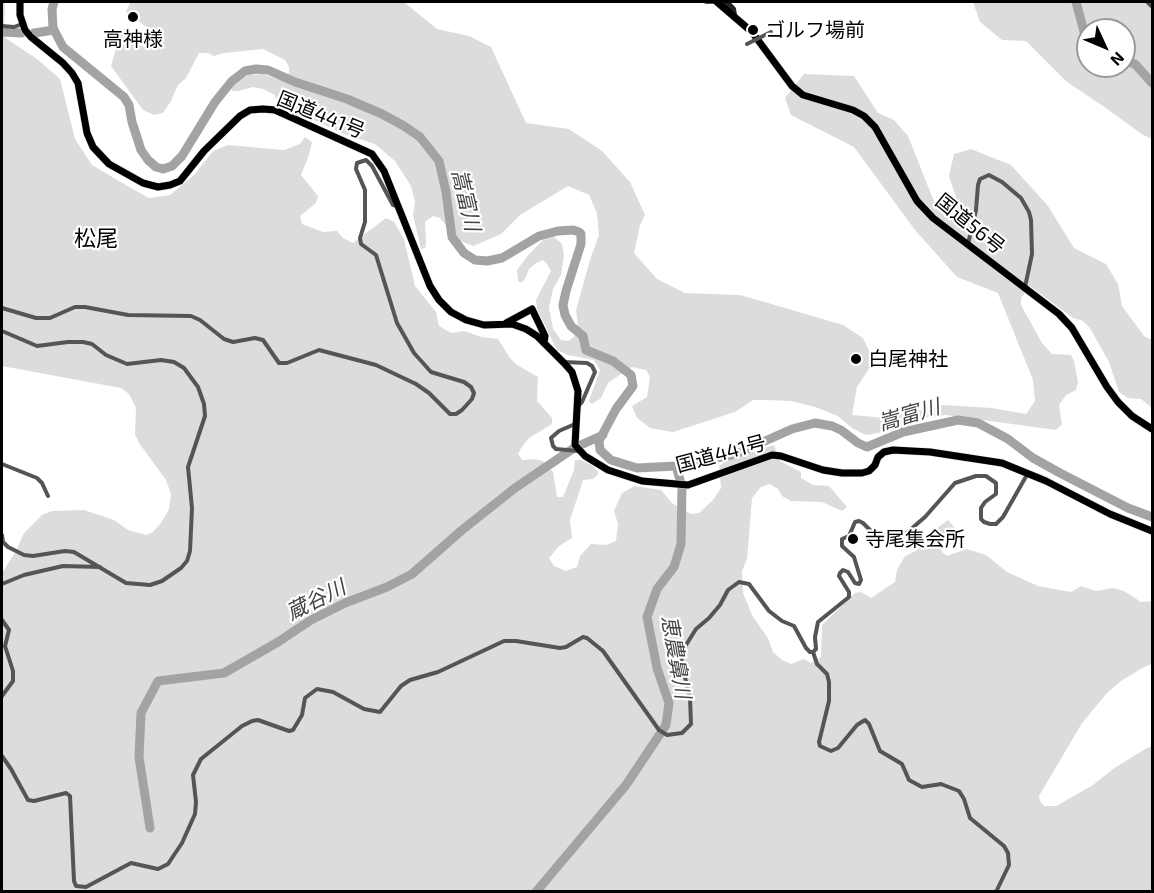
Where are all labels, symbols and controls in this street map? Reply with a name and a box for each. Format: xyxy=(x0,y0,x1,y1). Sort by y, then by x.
marker: 高神様 xyxy=(126,10,140,24)
place label: ゴルフ場前 xyxy=(765,18,865,42)
north arrow xyxy=(1076,18,1136,78)
marker: ゴルフ場前 xyxy=(746,23,760,37)
place label: 高神様 xyxy=(103,27,163,51)
text: N xyxy=(1107,49,1129,70)
street label: 国道441号 xyxy=(274,87,368,143)
water label: 嵩富川 xyxy=(447,166,485,234)
street label: 国道56号 xyxy=(931,189,1009,259)
district label: 松尾 xyxy=(74,226,118,252)
place label: 白尾神社 xyxy=(868,347,948,371)
marker: 白尾神社 xyxy=(849,352,863,366)
water label: 嵩富川 xyxy=(875,394,943,436)
street label: 国道441号 xyxy=(673,430,769,478)
place label: 寺尾集会所 xyxy=(865,527,965,551)
marker: 寺尾集会所 xyxy=(846,532,860,546)
water label: 蔵谷川 xyxy=(282,574,350,626)
water label: 恵農鼻川 xyxy=(656,613,696,701)

